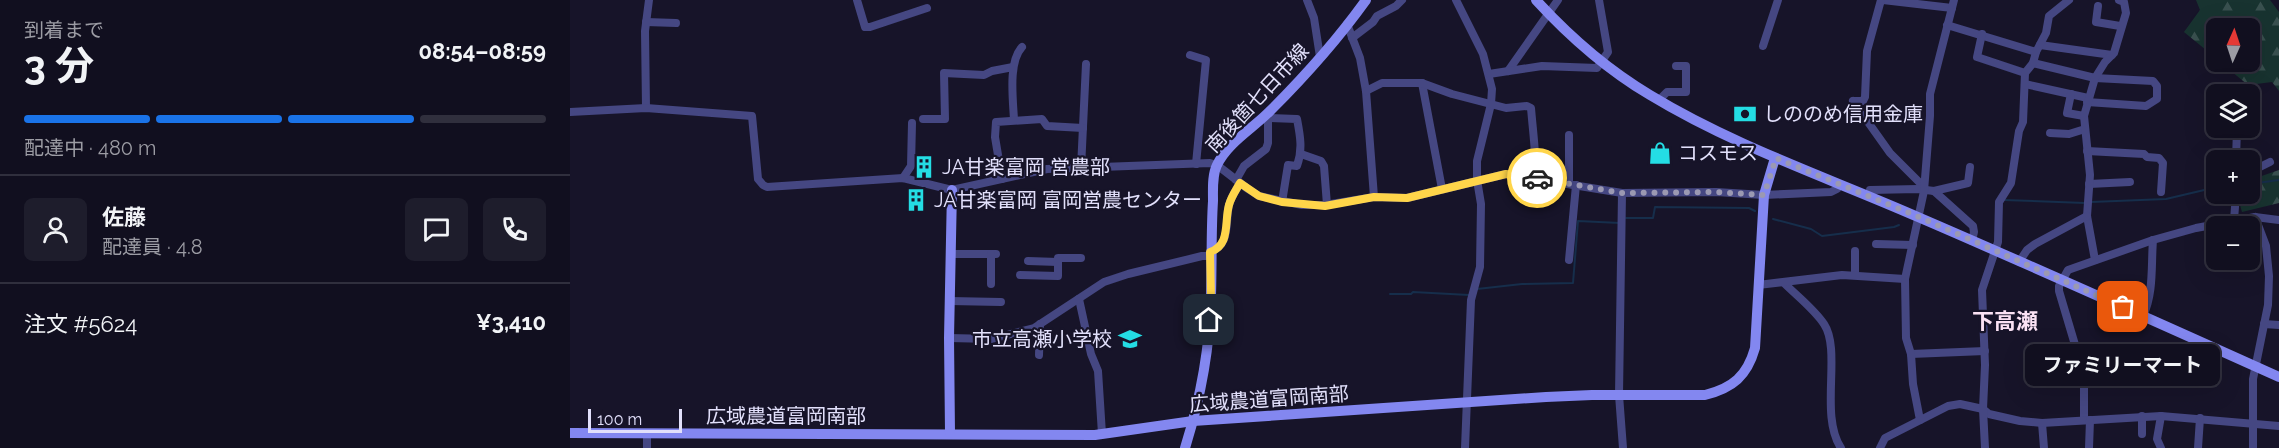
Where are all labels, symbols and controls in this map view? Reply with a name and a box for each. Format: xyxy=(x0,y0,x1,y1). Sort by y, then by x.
text: 到着まで xyxy=(24,18,104,42)
north arrow xyxy=(2206,18,2260,72)
map controls xyxy=(2206,18,2260,270)
text: 08:54–08:59 xyxy=(418,38,546,64)
street label: 南後箇七日市線 xyxy=(1200,39,1314,157)
text: 3 分 xyxy=(24,42,94,88)
button: layers xyxy=(2206,84,2260,138)
bank icon: しののめ信用金庫 xyxy=(1732,101,1758,127)
place label: しののめ信用金庫 xyxy=(1763,102,1923,126)
text: 配達中 · 480 m xyxy=(24,136,156,160)
shop icon: コスモス xyxy=(1647,140,1673,166)
place label: コスモス xyxy=(1678,141,1758,165)
courier xyxy=(1507,148,1567,208)
button: + xyxy=(2206,150,2260,204)
building icon: JA甘楽富岡 営農部 xyxy=(911,154,937,180)
place label: JA甘楽富岡 営農部 xyxy=(942,155,1110,179)
icon: car xyxy=(1521,162,1554,195)
building icon: JA甘楽富岡 富岡営農センター xyxy=(903,187,929,213)
place label: JA甘楽富岡 富岡営農センター xyxy=(934,188,1202,212)
button: person xyxy=(24,198,87,261)
button: chat xyxy=(405,198,468,261)
button: phone xyxy=(483,198,546,261)
text: 佐藤 xyxy=(102,204,146,230)
button: − xyxy=(2206,216,2260,270)
text: 配達員 · 4.8 xyxy=(102,235,203,259)
pin xyxy=(2097,281,2148,332)
icon: bag xyxy=(2106,290,2139,323)
pin xyxy=(1183,294,1234,345)
icon: home xyxy=(1192,303,1225,336)
district label: 下高瀬 xyxy=(1972,308,2038,334)
text: ¥3,410 xyxy=(476,309,546,335)
text: 注文 #5624 xyxy=(24,311,137,337)
school or university icon: 市立高瀬小学校 xyxy=(1117,326,1143,352)
place label: 市立高瀬小学校 xyxy=(972,327,1112,351)
callout: ファミリーマート xyxy=(2026,343,2220,385)
text: ファミリーマート xyxy=(2043,353,2203,377)
street label: 広域農道富岡南部 xyxy=(1188,381,1350,417)
street label: 広域農道富岡南部 xyxy=(706,404,866,428)
scale bar xyxy=(588,406,682,434)
text: 100 m xyxy=(597,410,642,429)

